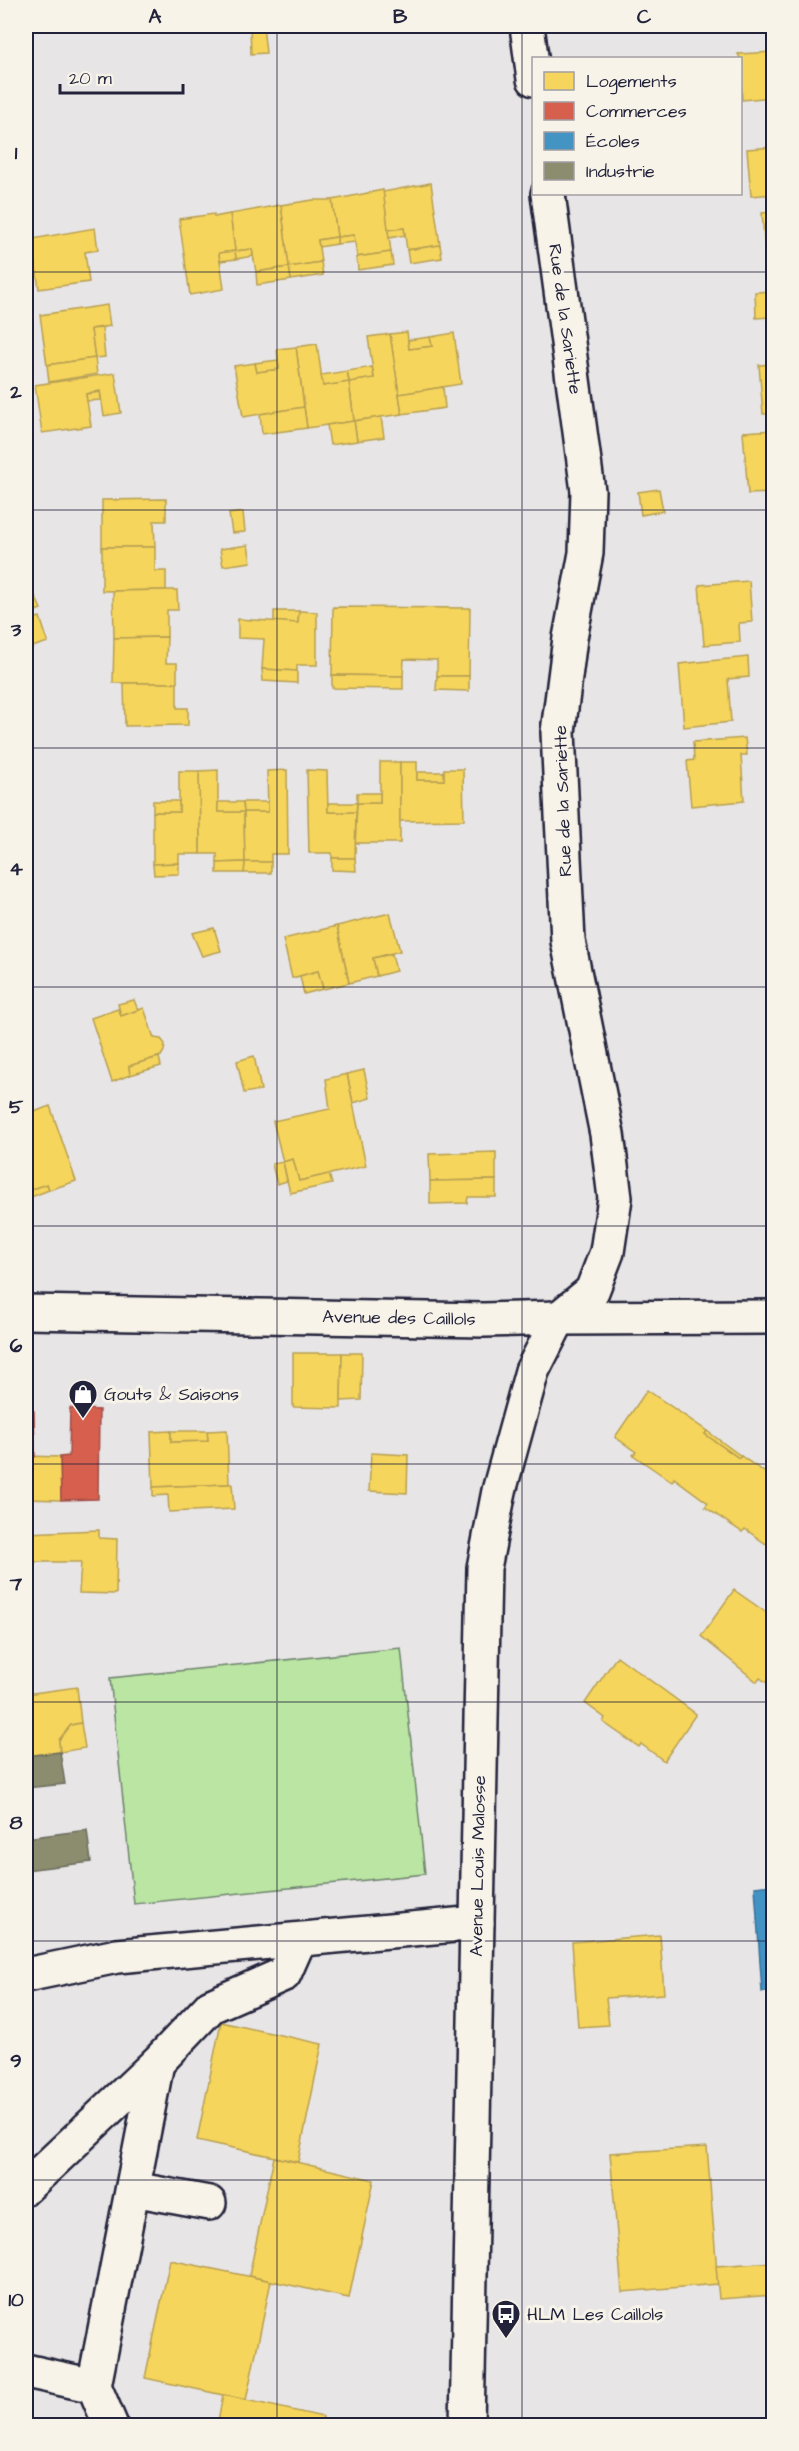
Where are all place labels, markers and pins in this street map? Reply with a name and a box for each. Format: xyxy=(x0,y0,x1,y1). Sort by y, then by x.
shop icon: Gouts & Saisons xyxy=(67,1378,99,1420)
place label: Gouts & Saisons xyxy=(104,1382,239,1407)
bus stop icon: HLM Les Caillols xyxy=(490,2298,522,2340)
place label: HLM Les Caillols xyxy=(527,2302,663,2327)

